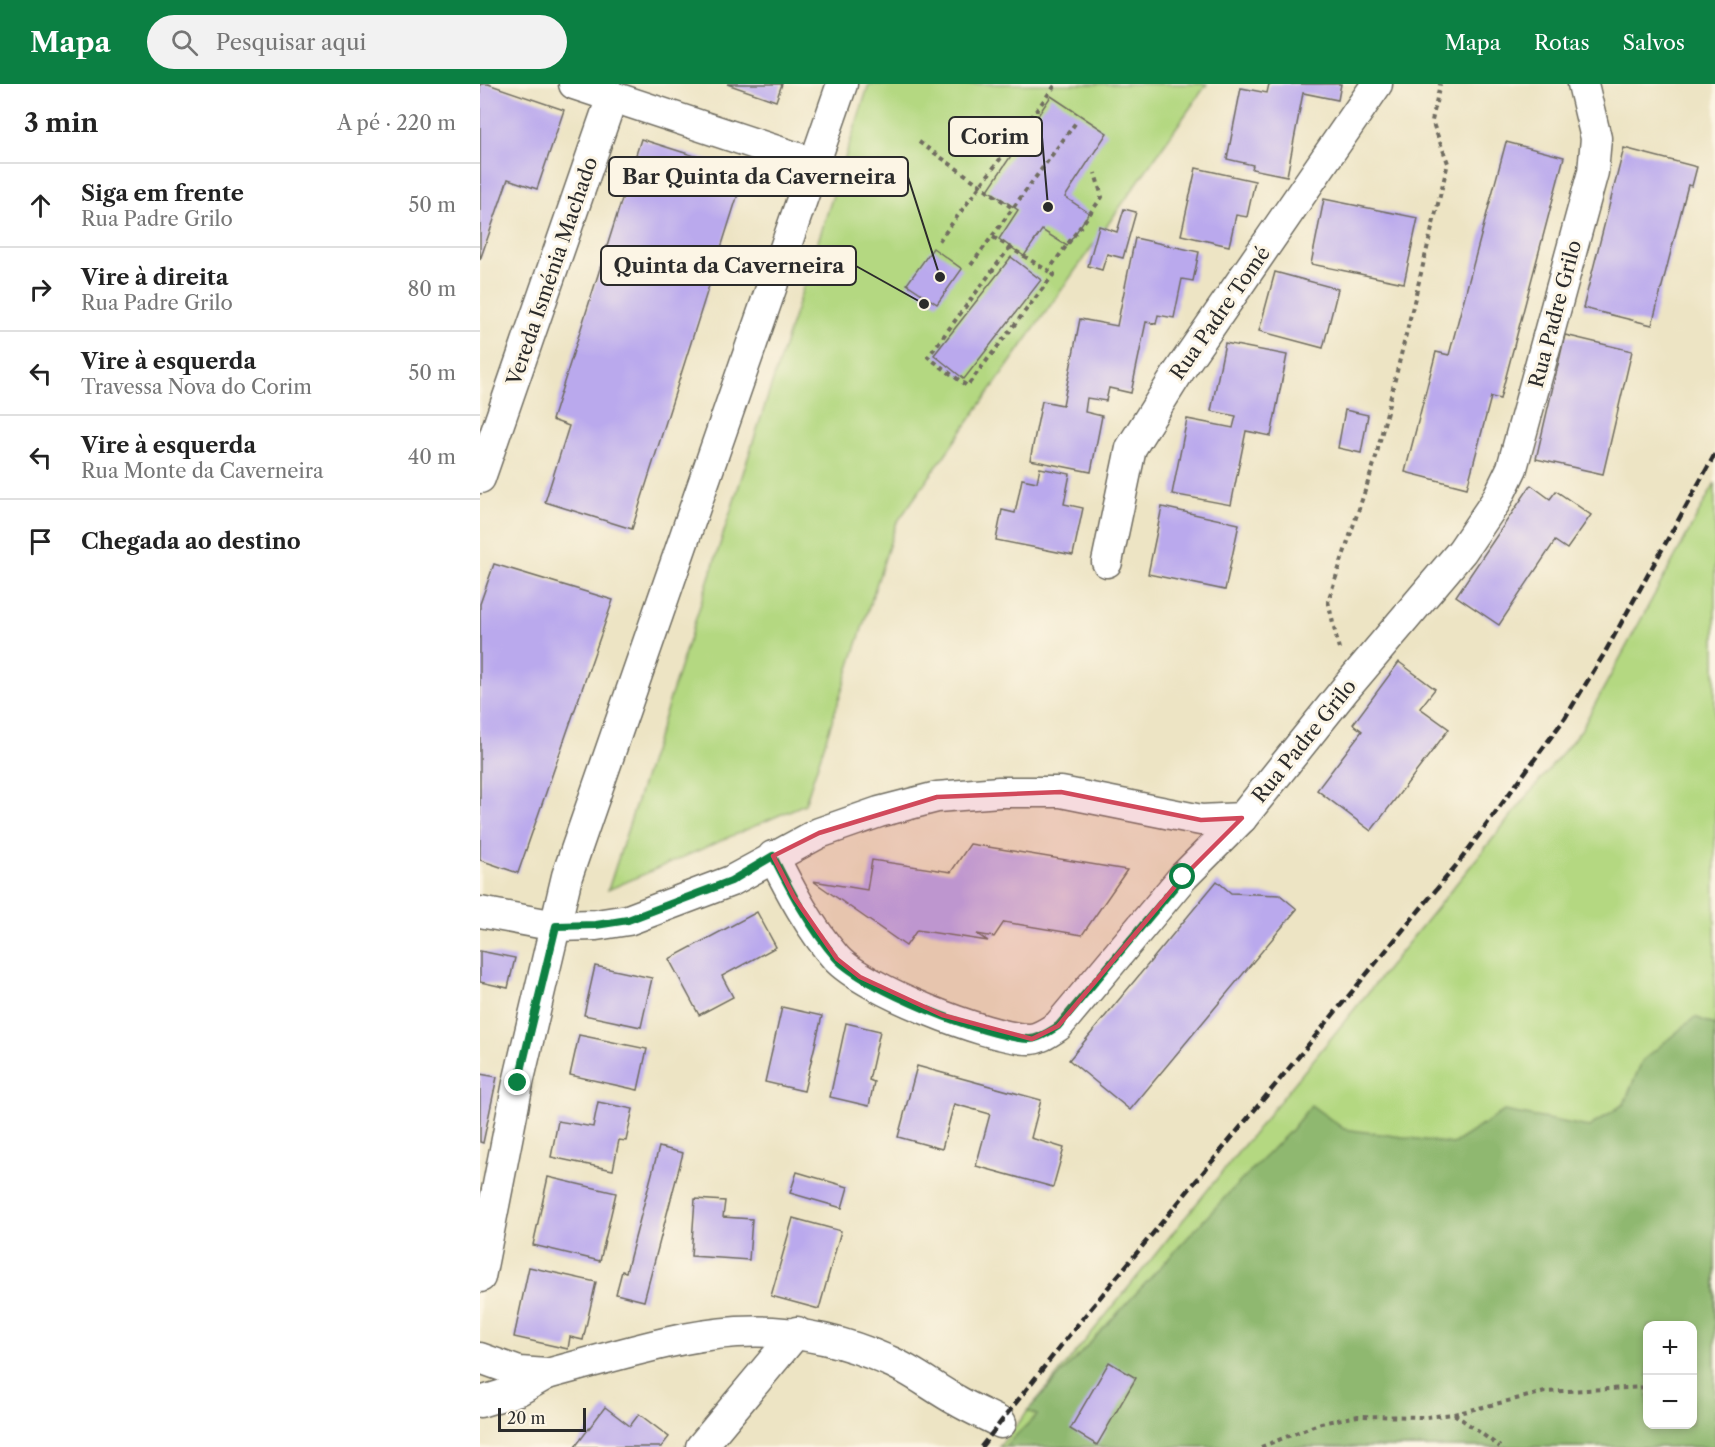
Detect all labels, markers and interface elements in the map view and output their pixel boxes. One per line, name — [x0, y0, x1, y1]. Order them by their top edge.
search box — [147, 15, 567, 69]
text: Mapa — [30, 25, 111, 59]
icon: search — [168, 26, 201, 59]
text: Pesquisar aqui — [216, 29, 366, 56]
text: Mapa — [1445, 30, 1501, 55]
text: Rotas — [1534, 30, 1590, 55]
text: Salvos — [1623, 30, 1685, 55]
text: 3 min — [24, 107, 98, 139]
text: A pé · 220 m — [337, 111, 456, 135]
callout: Corim — [949, 117, 1042, 156]
text: Corim — [961, 124, 1030, 149]
street label: Vereda Isménia Machado — [501, 154, 602, 389]
callout: Bar Quinta da Caverneira — [609, 157, 908, 196]
text: Bar Quinta da Caverneira — [622, 164, 897, 189]
text: Siga em frente — [81, 180, 244, 207]
icon: ahead — [24, 189, 57, 222]
text: 50 m — [409, 193, 456, 217]
text: Rua Padre Grilo — [81, 207, 233, 231]
street label: Rua Padre Grilo — [1524, 238, 1586, 390]
street label: Rua Padre Tomé — [1165, 242, 1275, 384]
callout: Quinta da Caverneira — [601, 246, 856, 285]
text: Quinta da Caverneira — [614, 253, 845, 278]
text: Vire à direita — [81, 264, 228, 291]
icon: right — [24, 273, 57, 306]
text: 80 m — [408, 277, 456, 301]
text: Rua Padre Grilo — [81, 291, 233, 315]
text: Vire à esquerda — [81, 348, 256, 375]
icon: left — [24, 357, 57, 390]
text: 50 m — [409, 361, 456, 385]
text: Travessa Nova do Corim — [81, 375, 312, 399]
text: Vire à esquerda — [81, 432, 256, 459]
icon: left — [24, 441, 57, 474]
text: 40 m — [408, 445, 456, 469]
text: Rua Monte da Caverneira — [81, 459, 324, 483]
icon: arrive — [24, 525, 57, 558]
text: Chegada ao destino — [81, 528, 301, 555]
street label: Rua Padre Grilo — [1247, 674, 1361, 808]
route start — [1169, 863, 1195, 889]
route end — [504, 1069, 530, 1095]
map controls — [1643, 1321, 1697, 1429]
button: + — [1643, 1321, 1697, 1375]
button: − — [1643, 1375, 1697, 1429]
scale bar — [498, 1405, 586, 1432]
text: 20 m — [507, 1408, 546, 1428]

